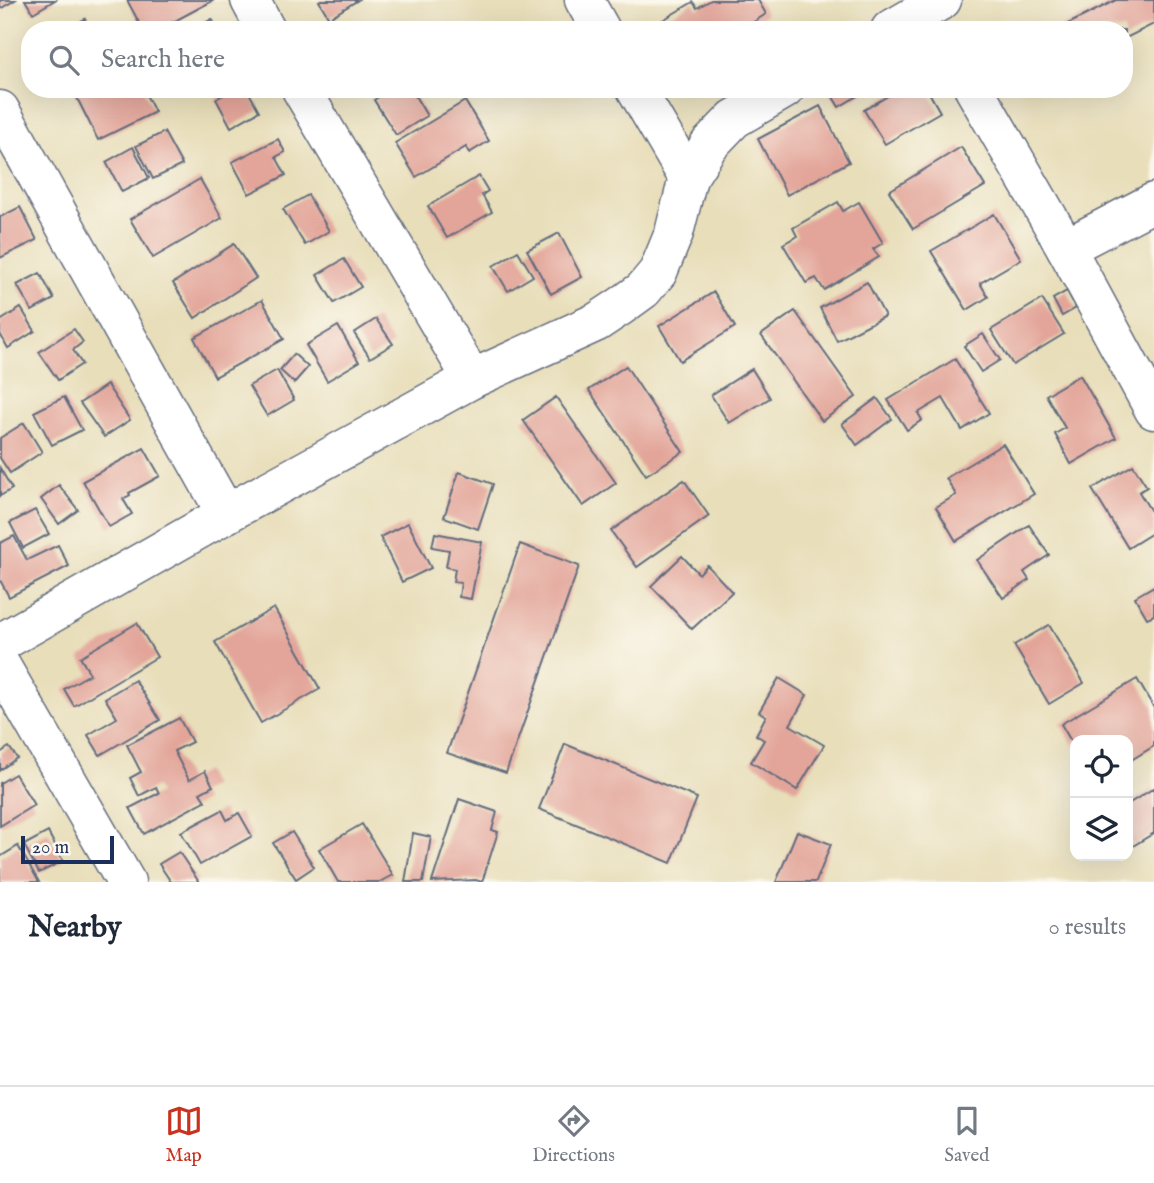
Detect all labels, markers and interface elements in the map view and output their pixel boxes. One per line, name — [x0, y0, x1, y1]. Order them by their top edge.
search box — [21, 21, 1133, 98]
icon: search — [45, 41, 83, 79]
text: Search here — [101, 43, 225, 76]
map controls — [1070, 735, 1133, 861]
button: locate — [1070, 735, 1133, 798]
button: layers — [1070, 798, 1133, 861]
scale bar — [21, 833, 114, 865]
text: 20 m — [32, 836, 69, 860]
text: Nearby — [28, 909, 121, 947]
text: 0 results — [1048, 913, 1126, 942]
tab: Map — [165, 1102, 203, 1168]
tab: Directions — [532, 1102, 615, 1168]
tab: Saved — [944, 1102, 989, 1168]

